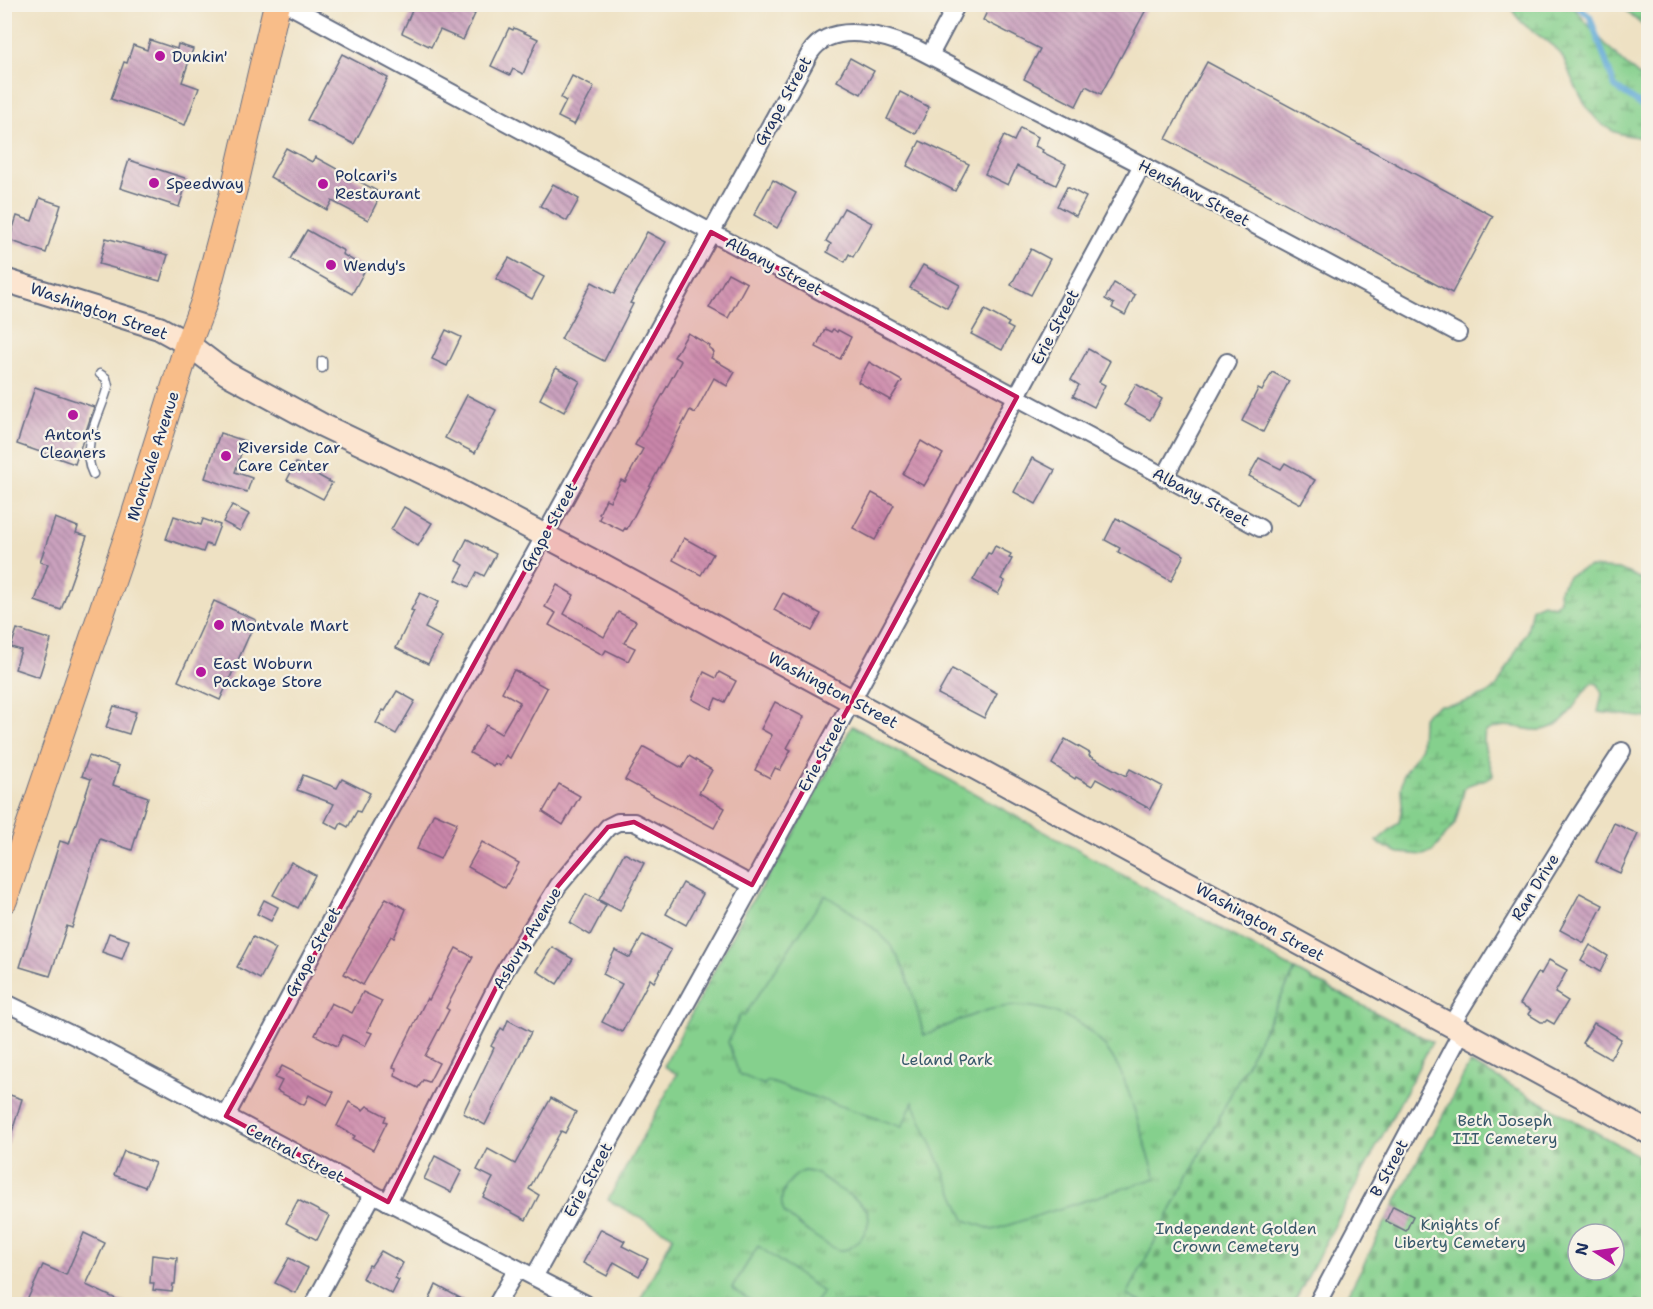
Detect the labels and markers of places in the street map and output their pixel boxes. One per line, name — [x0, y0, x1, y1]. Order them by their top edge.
place label: Dunkin' — [172, 46, 228, 67]
marker: Dunkin' — [153, 49, 167, 63]
place label: Polcari's Restaurant — [335, 165, 421, 204]
place label: Speedway — [166, 173, 244, 194]
marker: Speedway — [147, 176, 161, 190]
marker: Polcari's Restaurant — [316, 177, 330, 191]
place label: Wendy's — [343, 255, 406, 276]
marker: Wendy's — [324, 258, 338, 272]
marker: Anton's Cleaners — [66, 408, 80, 422]
place label: Anton's Cleaners — [40, 424, 106, 463]
place label: Riverside Car Care Center — [238, 437, 341, 476]
marker: Riverside Car Care Center — [219, 449, 233, 463]
place label: Montvale Mart — [231, 615, 349, 636]
marker: Montvale Mart — [212, 618, 226, 632]
place label: East Woburn Package Store — [213, 653, 322, 692]
marker: East Woburn Package Store — [194, 665, 208, 679]

